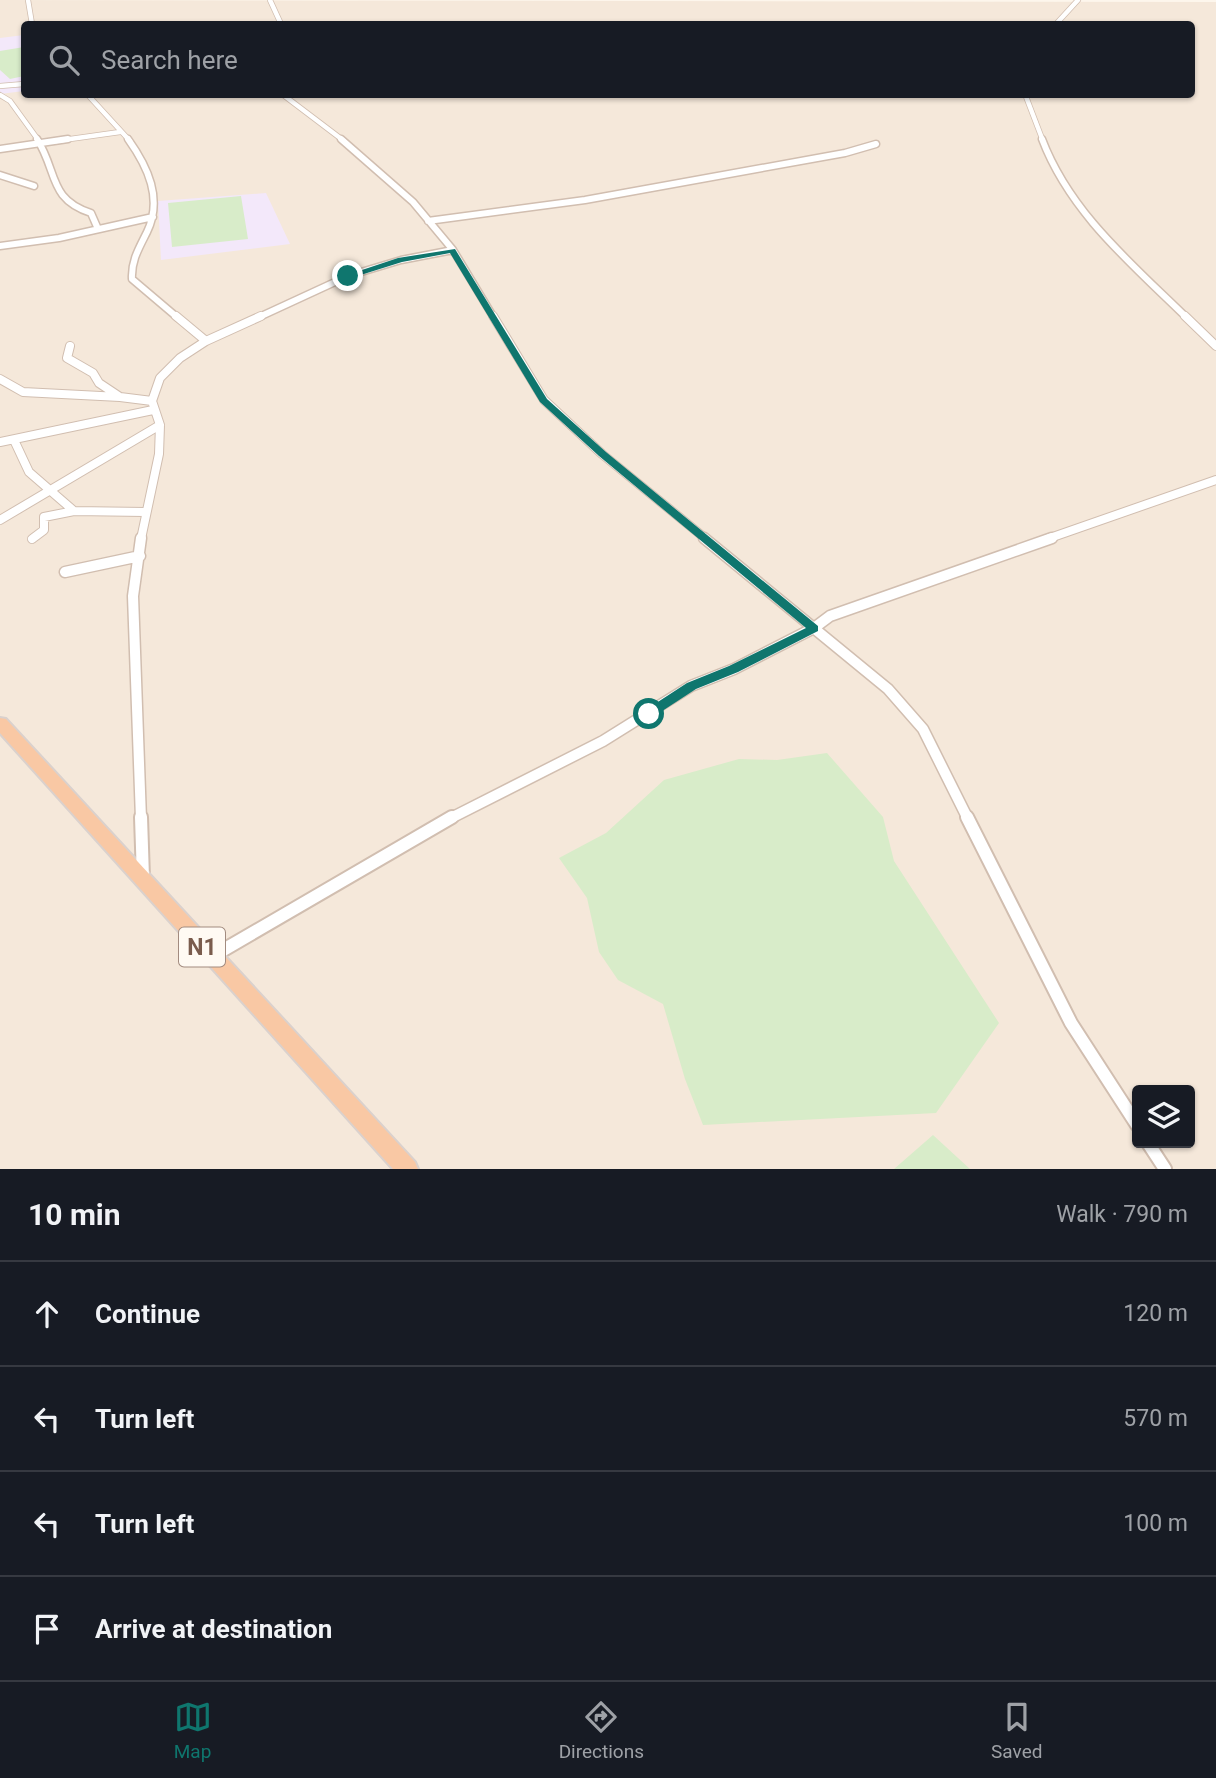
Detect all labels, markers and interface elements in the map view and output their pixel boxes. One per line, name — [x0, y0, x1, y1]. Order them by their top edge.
search box — [21, 21, 1195, 98]
icon: search — [45, 41, 83, 79]
text: Search here — [101, 45, 238, 75]
route end — [332, 260, 363, 291]
route start — [633, 698, 664, 729]
road number: N1 — [179, 928, 225, 966]
map controls — [1132, 1085, 1195, 1148]
button: layers — [1132, 1085, 1195, 1148]
text: 10 min — [28, 1197, 121, 1232]
text: Walk · 790 m — [1056, 1201, 1188, 1228]
icon: ahead — [28, 1295, 66, 1333]
text: Continue — [95, 1299, 200, 1329]
text: 120 m — [1123, 1300, 1188, 1327]
icon: left — [28, 1400, 66, 1438]
text: Turn left — [95, 1404, 194, 1434]
text: 570 m — [1123, 1405, 1188, 1432]
icon: left — [28, 1505, 66, 1543]
text: Turn left — [95, 1509, 194, 1539]
text: 100 m — [1123, 1510, 1188, 1537]
icon: arrive — [28, 1610, 66, 1648]
text: Arrive at destination — [95, 1614, 332, 1644]
tab: Map — [174, 1698, 212, 1763]
tab: Directions — [559, 1698, 644, 1763]
tab: Saved — [991, 1698, 1042, 1763]

